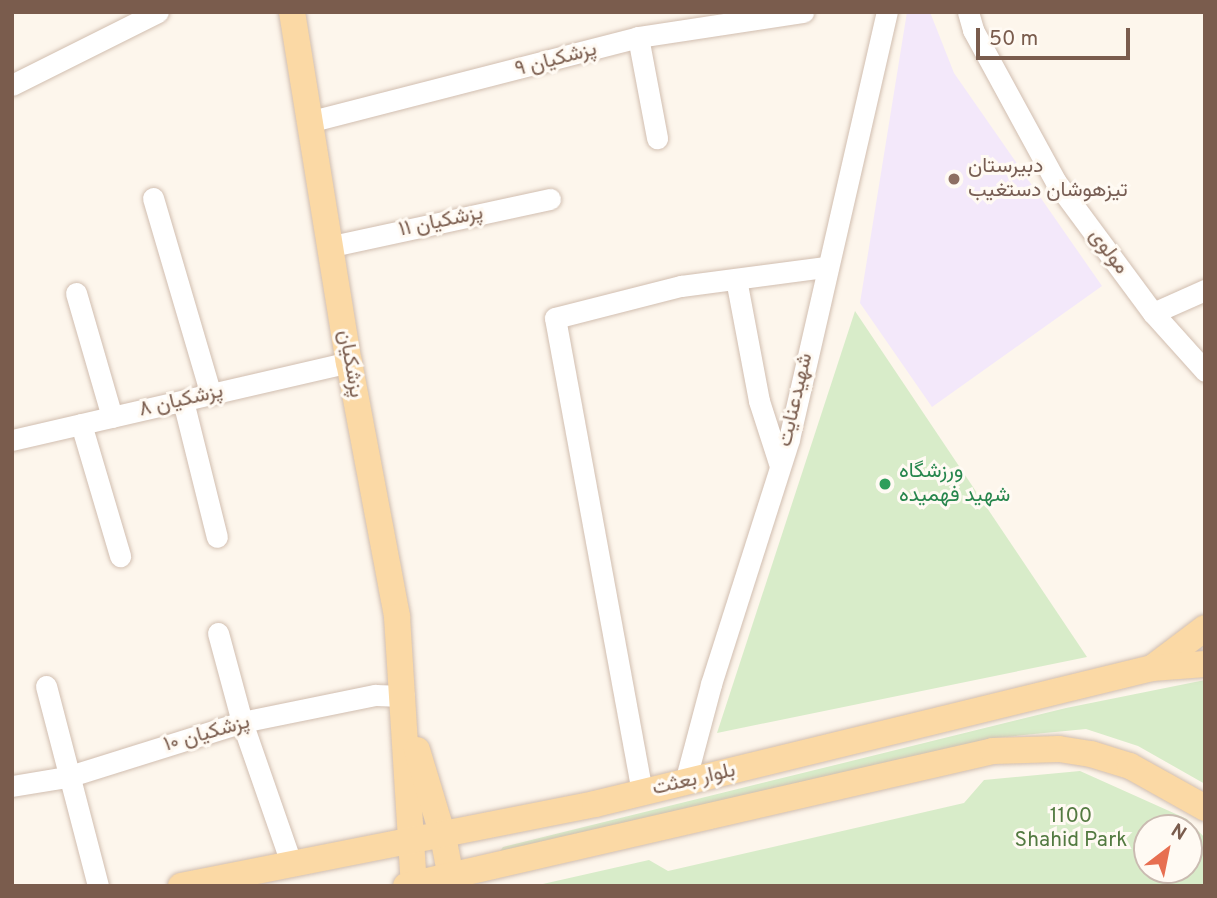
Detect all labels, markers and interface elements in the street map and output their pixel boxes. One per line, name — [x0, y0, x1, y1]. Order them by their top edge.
scale bar — [979, 14, 1133, 58]
text: 50 m — [989, 26, 1038, 53]
street label: پزشکیان ۹ — [512, 37, 600, 83]
place label: دبیرستان تیزهوشان دستغيب — [968, 154, 1128, 204]
marker: دبیرستان تیزهوشان دستغيب — [946, 171, 962, 187]
street label: پزشکیان ۱۱ — [397, 201, 485, 243]
street label: مولوی — [1083, 224, 1133, 280]
street label: پزشکیان — [332, 328, 368, 400]
street label: شهیدعنایت — [773, 351, 819, 449]
street label: پزشکیان ۸ — [136, 379, 226, 423]
place label: ورزشگاه شهید فهمیده — [899, 459, 1010, 509]
marker: ورزشگاه شهید فهمیده — [877, 476, 893, 492]
street label: پزشکیان ۱۰ — [161, 710, 253, 758]
street label: بلوار بعثت — [650, 758, 738, 802]
park label: 1100 Shahid Park — [1015, 804, 1127, 854]
north arrow — [1133, 814, 1203, 884]
text: N — [1166, 819, 1190, 847]

